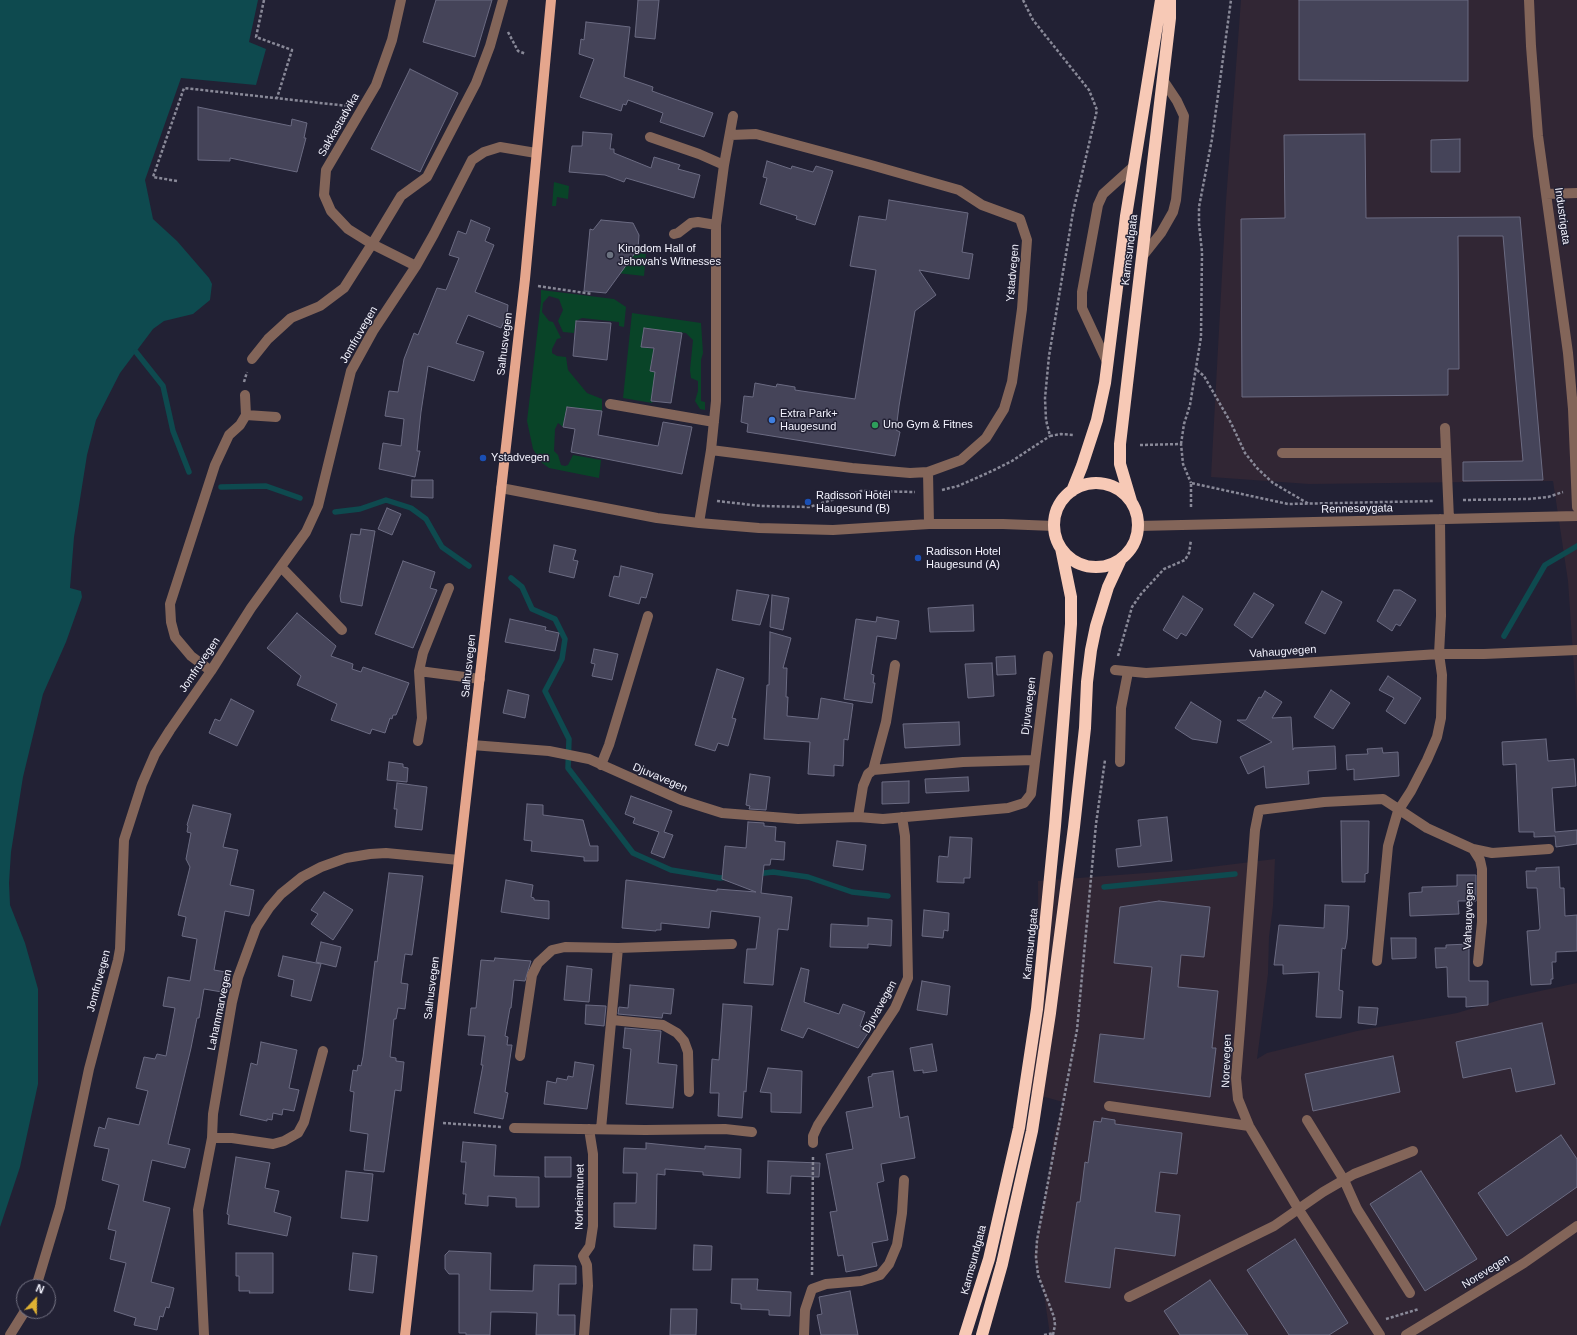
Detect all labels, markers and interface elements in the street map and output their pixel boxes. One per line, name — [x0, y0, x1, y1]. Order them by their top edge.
street label: Sakkastadvika — [316, 91, 362, 159]
street label: Industrigata — [1551, 187, 1573, 245]
street label: Karmsundgata — [1119, 214, 1141, 286]
place label: Kingdom Hall of Jehovah's Witnesses — [618, 242, 721, 268]
street label: Ystadvegen — [1004, 243, 1022, 303]
marker: Kingdom Hall of Jehovah's Witnesses — [605, 250, 615, 260]
street label: Jomfruvegen — [337, 304, 381, 366]
street label: Salhusvegen — [495, 312, 515, 376]
place label: Extra Park+ Haugesund — [780, 407, 838, 433]
marker: Extra Park+ Haugesund — [767, 415, 777, 425]
place label: Uno Gym & Fitnes — [883, 418, 973, 432]
marker: Uno Gym & Fitnes — [870, 420, 880, 430]
place label: Ystadvegen — [491, 451, 549, 465]
marker: Ystadvegen — [478, 453, 488, 463]
place label: Radisson Hotel Haugesund (B) — [816, 489, 891, 515]
marker: Radisson Hotel Haugesund (B) — [803, 497, 813, 507]
street label: Rennesøygata — [1321, 502, 1393, 516]
place label: Radisson Hotel Haugesund (A) — [926, 545, 1001, 571]
marker: Radisson Hotel Haugesund (A) — [913, 553, 923, 563]
street label: Salhusvegen — [459, 634, 479, 698]
street label: Jomfruvegen — [177, 635, 223, 695]
street label: Vahaugvegen — [1249, 643, 1317, 661]
street label: Djuvavegen — [1019, 676, 1039, 736]
street label: Djuvavegen — [631, 761, 689, 795]
street label: Vahaugvegen — [1461, 882, 1477, 950]
street label: Karmsundgata — [1021, 908, 1041, 980]
street label: Jomfruvegen — [84, 949, 114, 1013]
street label: Salhusvegen — [422, 956, 442, 1020]
street label: Lahammarvegen — [205, 968, 235, 1052]
street label: Djuvavegen — [860, 978, 900, 1036]
street label: Norevegen — [1219, 1034, 1235, 1088]
street label: Norheimtunet — [573, 1164, 587, 1230]
street label: Karmsundgata — [958, 1224, 990, 1296]
street label: Norevegen — [1460, 1252, 1512, 1292]
north arrow — [16, 1279, 56, 1319]
text: N — [34, 1282, 46, 1296]

